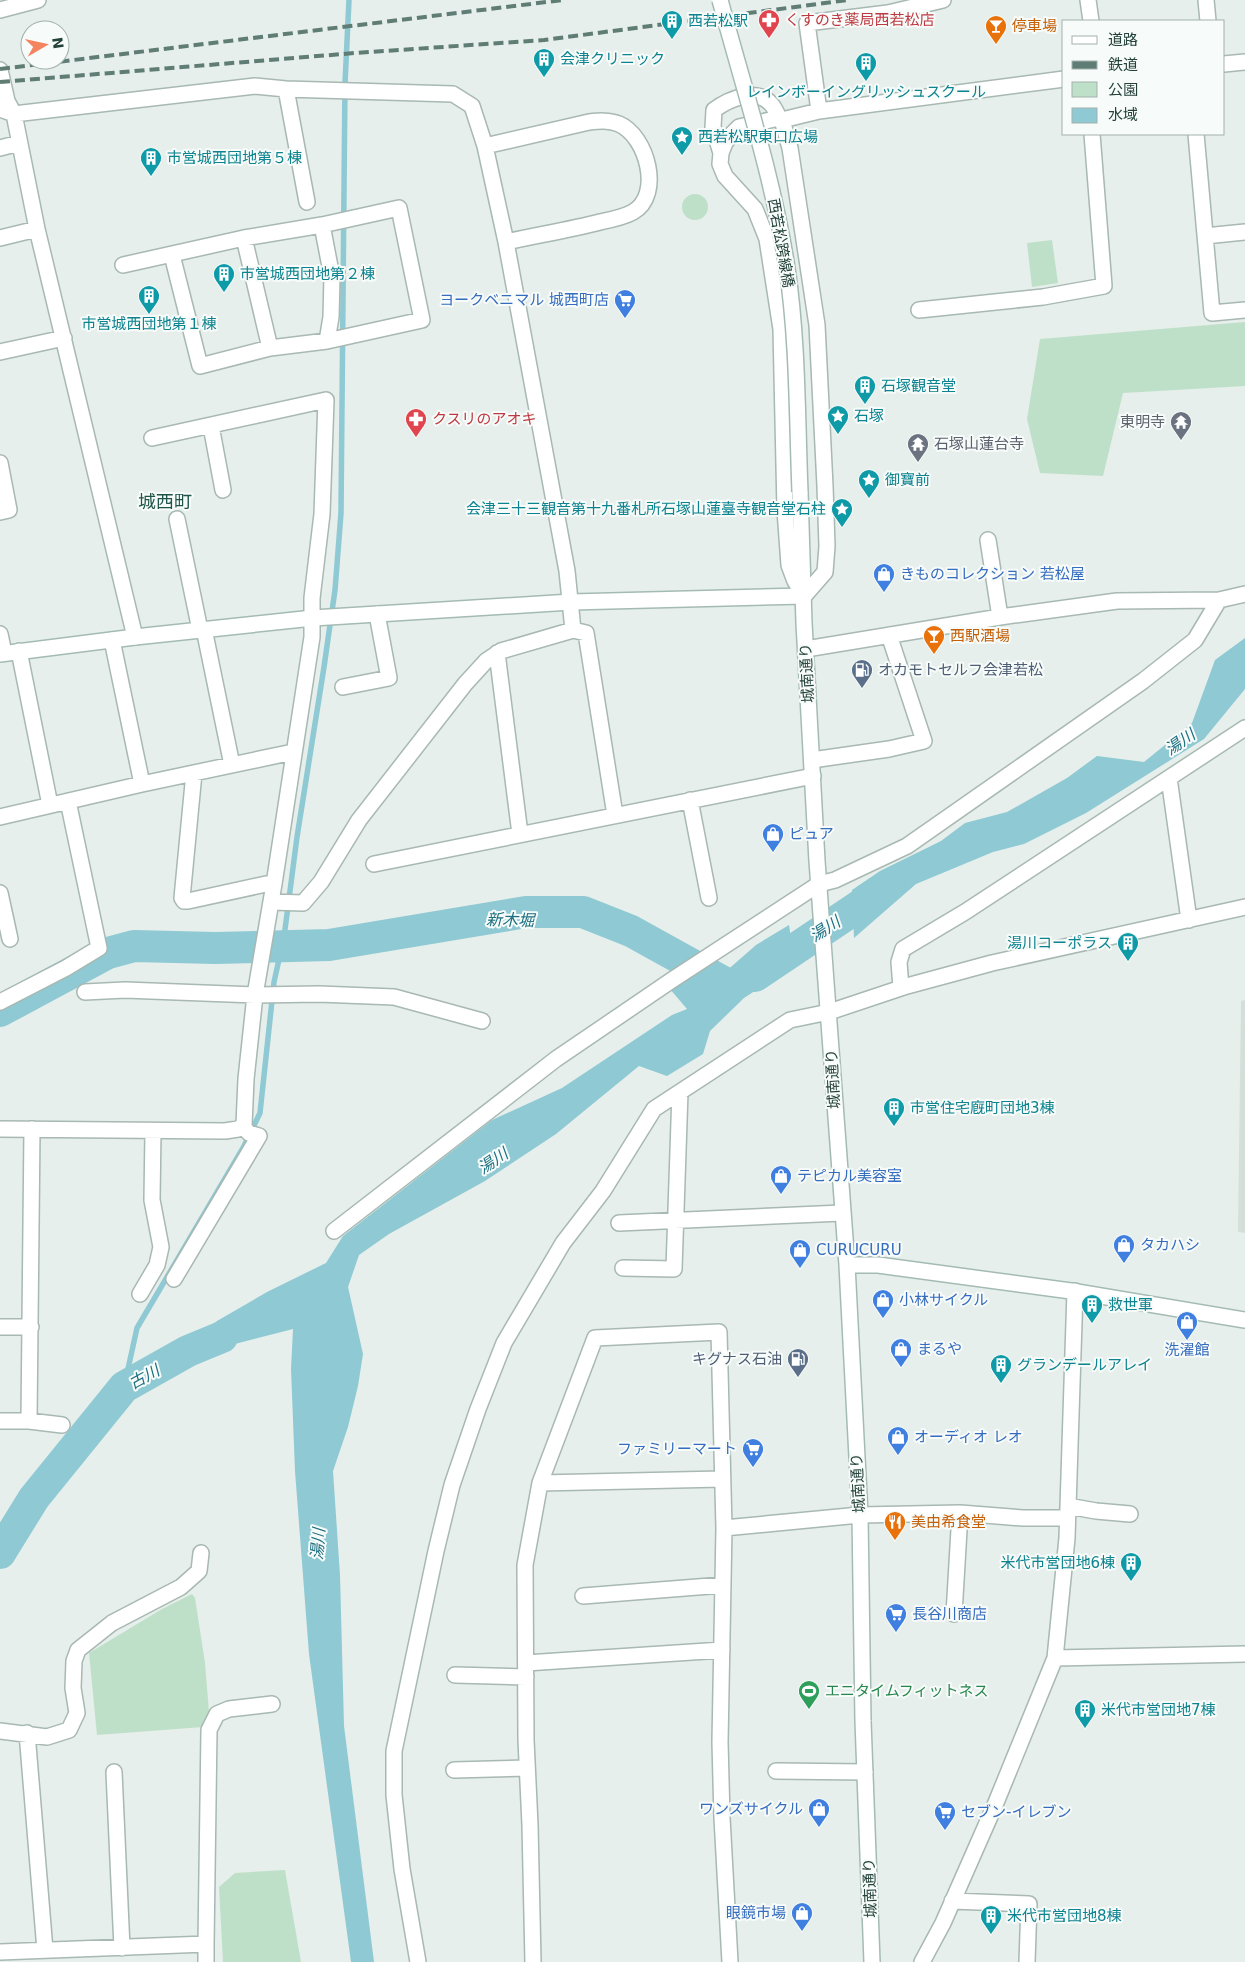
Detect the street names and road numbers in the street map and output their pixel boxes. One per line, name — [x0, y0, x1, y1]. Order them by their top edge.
street label: 西若松跨線橋 — [764, 197, 798, 289]
street label: 城南通り — [796, 643, 818, 703]
street label: 城南通り — [822, 1049, 844, 1109]
street label: 城南通り — [847, 1453, 869, 1513]
street label: 城南通り — [860, 1858, 880, 1918]

